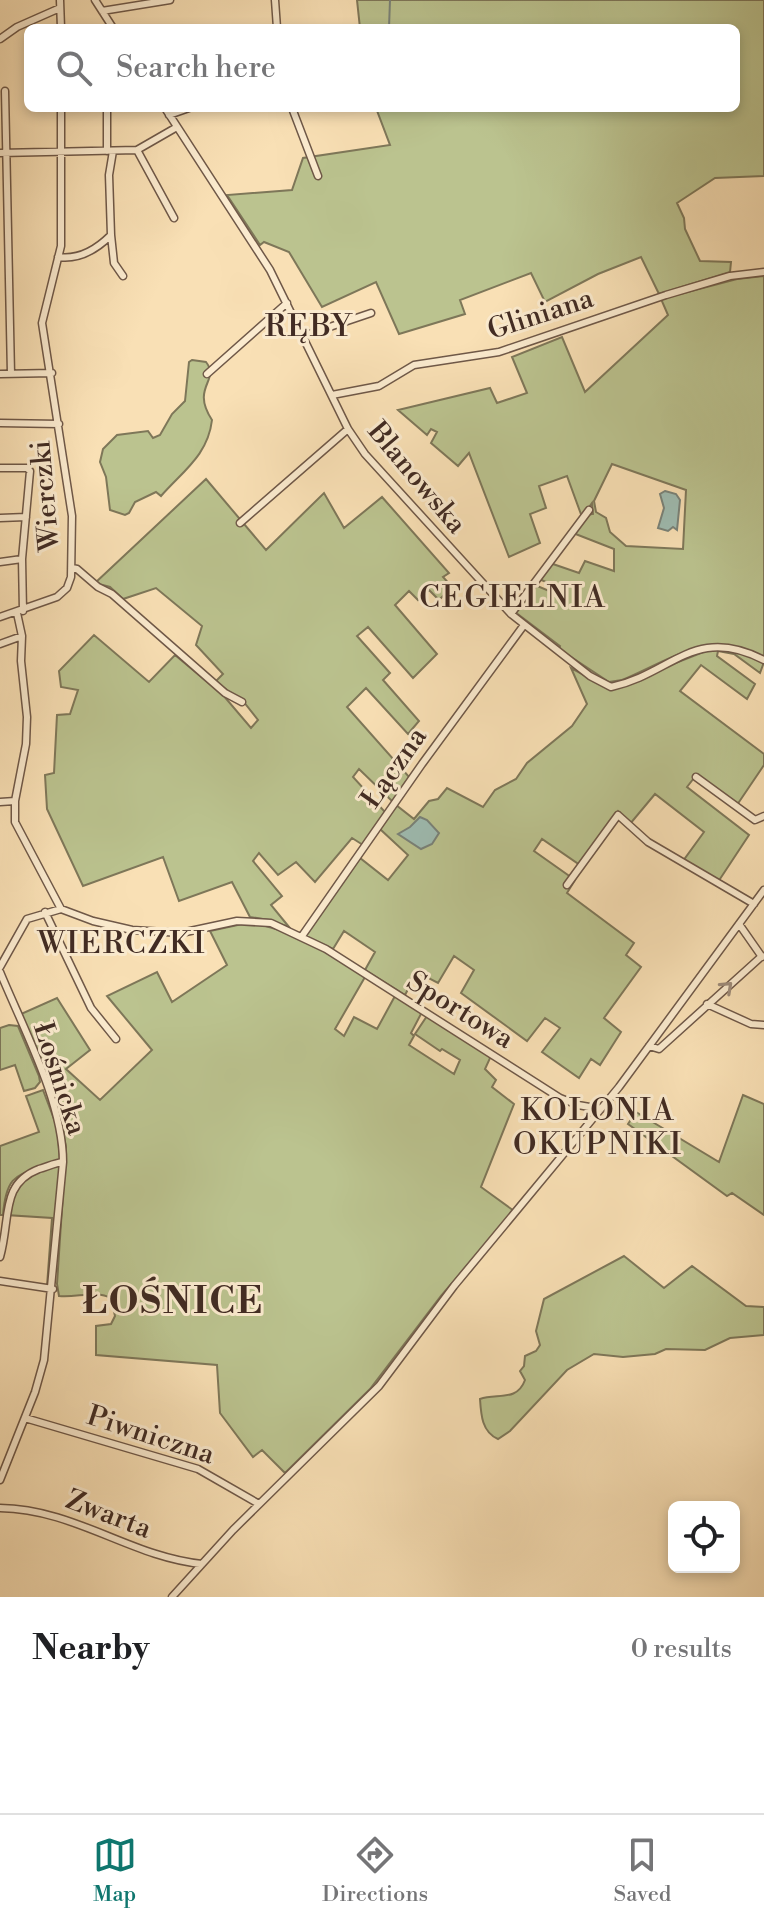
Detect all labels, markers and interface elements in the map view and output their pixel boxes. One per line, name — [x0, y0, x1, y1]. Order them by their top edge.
search box — [24, 24, 740, 112]
icon: search — [52, 46, 96, 90]
text: Search here — [116, 49, 276, 87]
street label: Gliniana — [483, 281, 599, 348]
district label: RĘBY — [265, 308, 353, 346]
street label: Blanowska — [359, 414, 474, 542]
street label: Wierczki — [23, 439, 68, 554]
district label: CEGIELNIA — [419, 579, 607, 617]
street label: Łączna — [354, 720, 435, 815]
district label: WIERCZKI — [36, 925, 207, 963]
street label: Sportowa — [400, 964, 521, 1057]
one-way arrow — [717, 982, 732, 996]
street label: Łośnicka — [25, 1018, 94, 1140]
district label: KOLONIA OKUPNIKI — [513, 1092, 683, 1164]
district label: ŁOŚNICE — [82, 1276, 264, 1325]
street label: Piwniczna — [82, 1398, 219, 1473]
street label: Zwarta — [61, 1482, 157, 1547]
map controls — [668, 1501, 740, 1573]
button: locate — [668, 1501, 740, 1573]
text: Nearby — [32, 1628, 150, 1670]
text: 0 results — [631, 1633, 732, 1665]
tab: Map — [93, 1833, 137, 1908]
tab: Directions — [322, 1833, 428, 1908]
tab: Saved — [614, 1833, 671, 1908]

